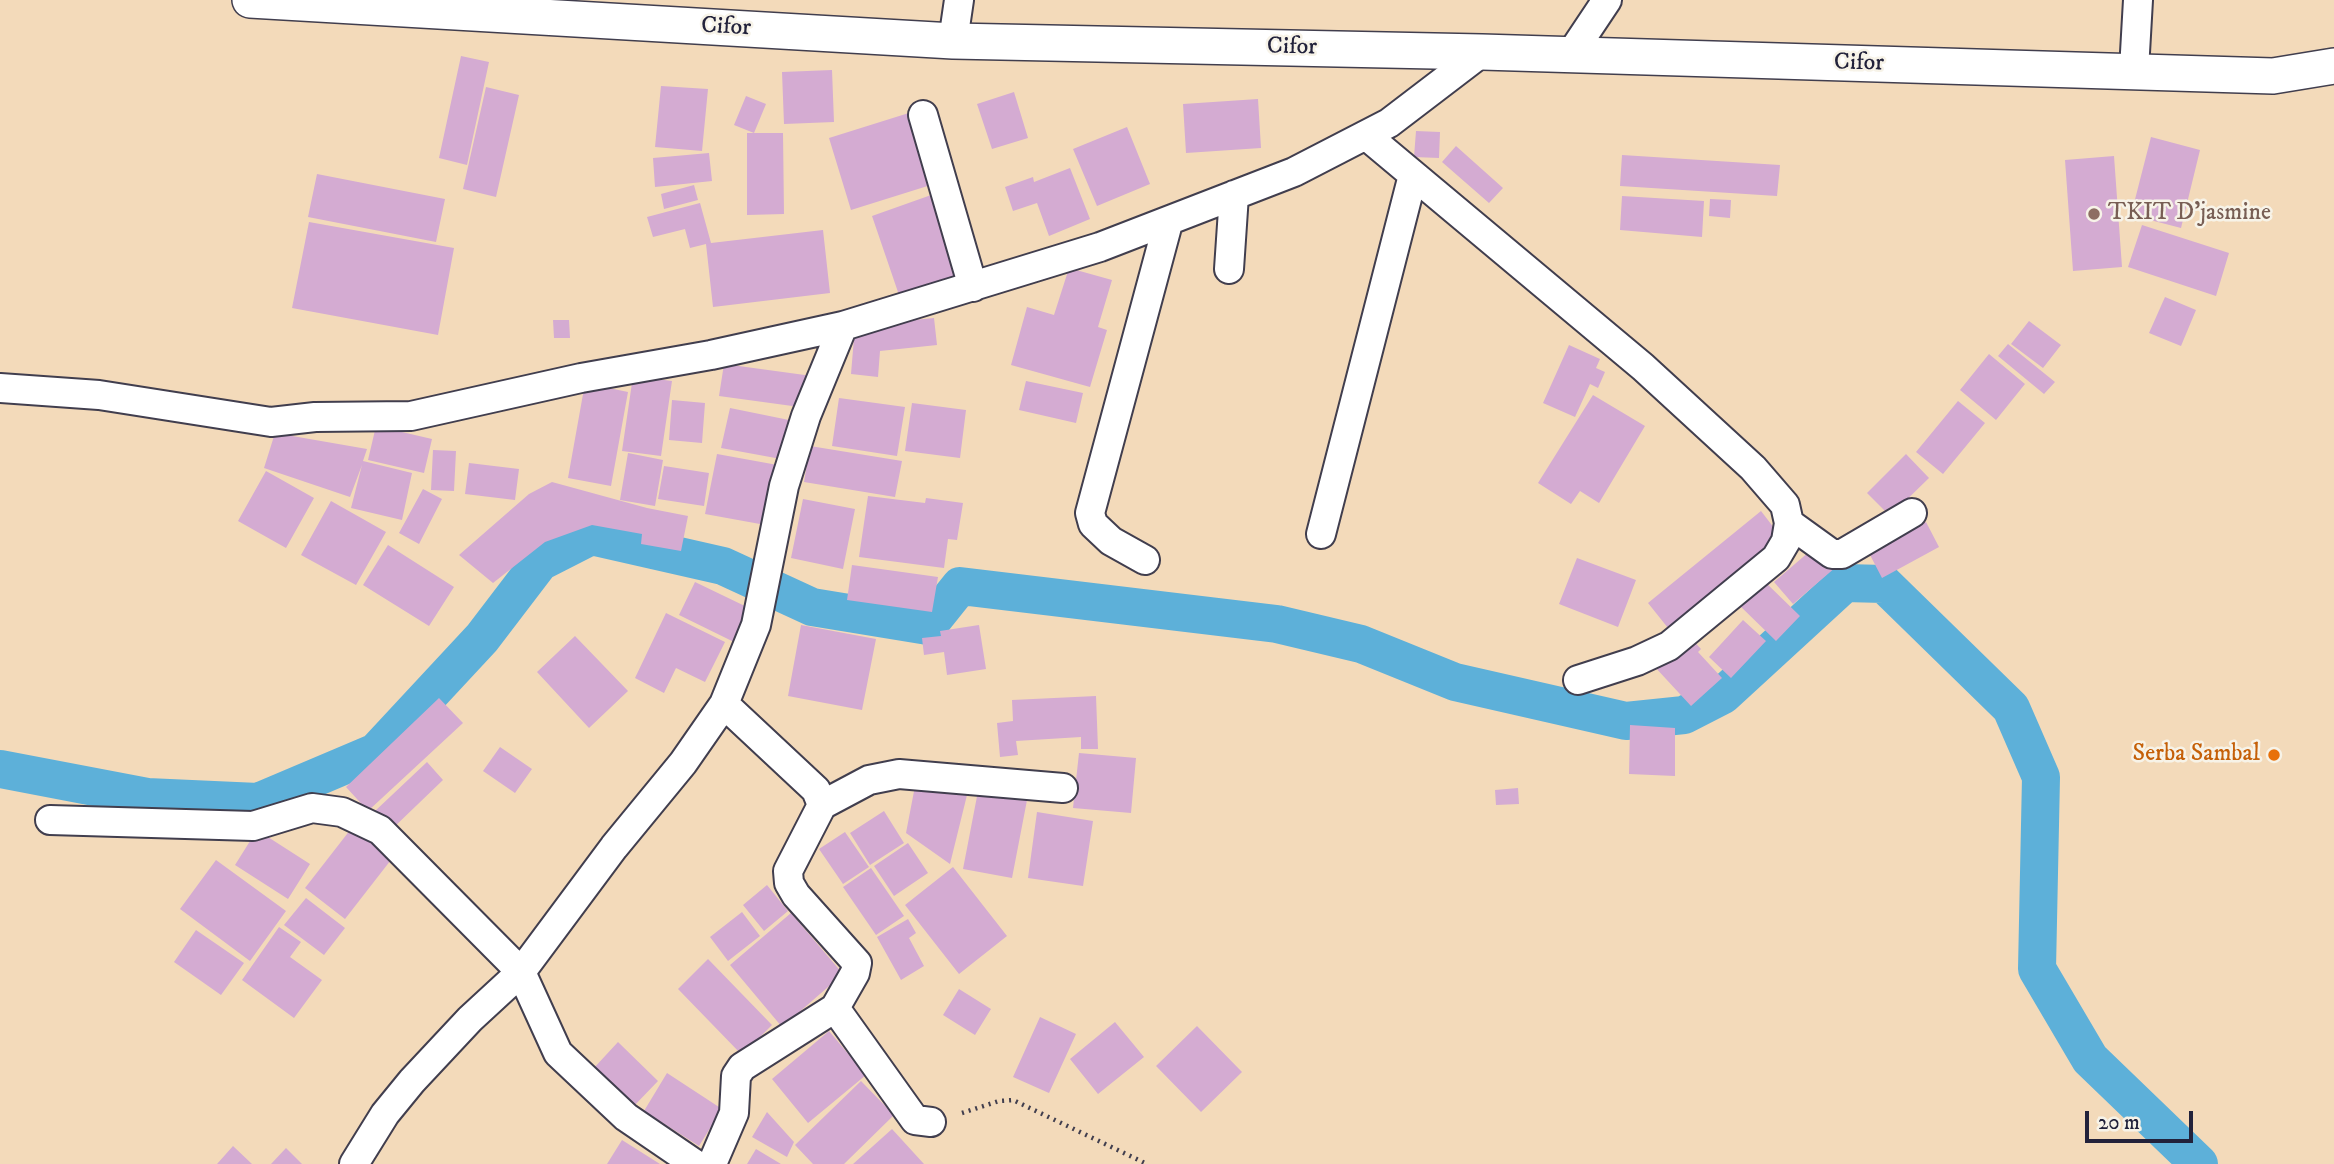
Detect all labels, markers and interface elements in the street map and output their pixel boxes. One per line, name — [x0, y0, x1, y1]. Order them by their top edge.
street label: Cifor — [700, 12, 752, 44]
street label: Cifor — [1267, 33, 1317, 63]
street label: Cifor — [1834, 49, 1884, 79]
place label: TKIT D'jasmine — [2108, 200, 2271, 228]
marker: TKIT D'jasmine — [2086, 206, 2102, 222]
place label: Serba Sambal — [2133, 741, 2260, 769]
marker: Serba Sambal — [2266, 747, 2282, 763]
scale bar — [2089, 1098, 2198, 1142]
text: 20 m — [2098, 1110, 2140, 1136]

